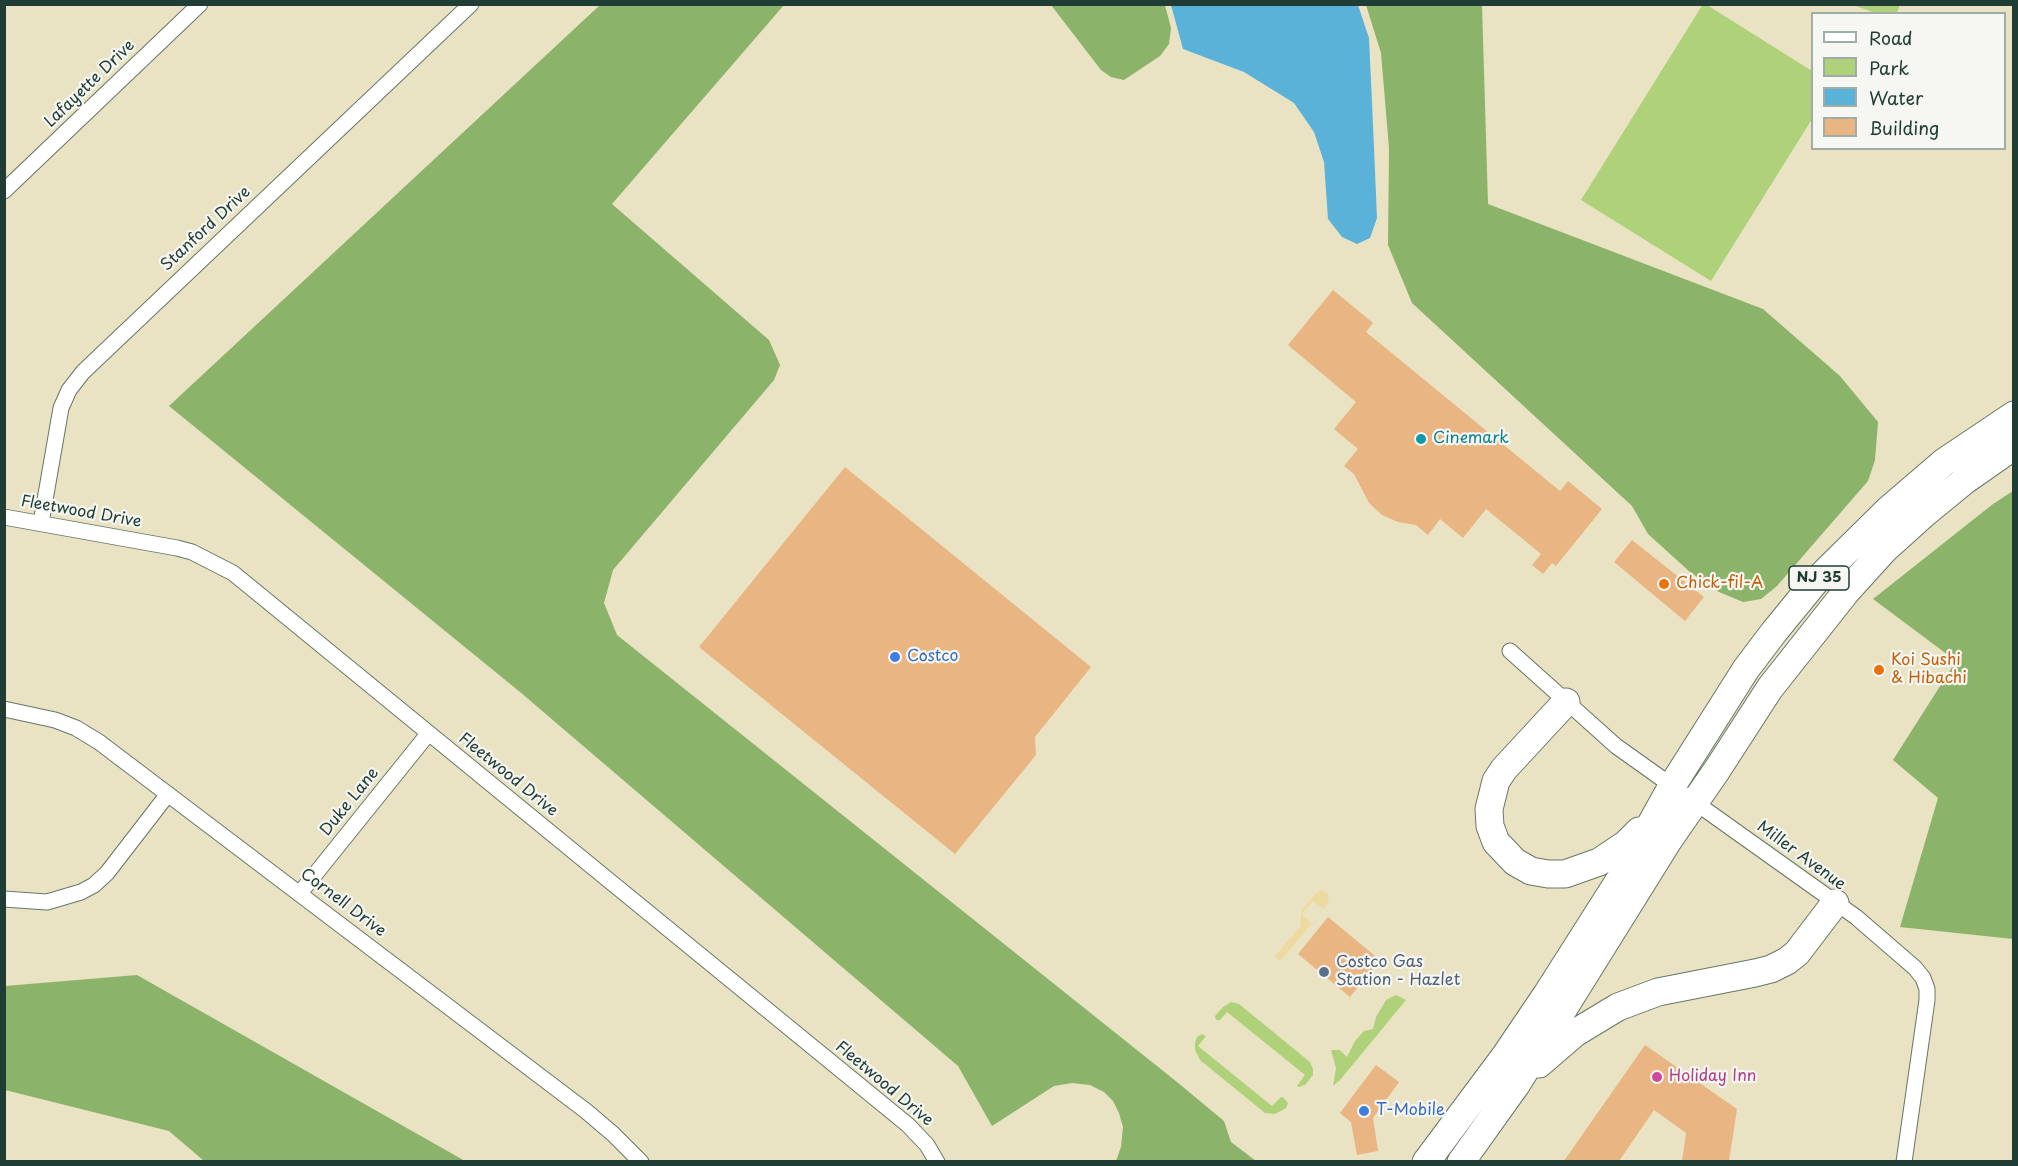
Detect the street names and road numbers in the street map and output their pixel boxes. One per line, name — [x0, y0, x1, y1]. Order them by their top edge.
street label: Lafayette Drive — [41, 36, 139, 132]
street label: Stanford Drive — [157, 183, 255, 275]
street label: Fleetwood Drive — [19, 492, 143, 532]
road number: NJ 35 — [1789, 566, 1849, 590]
street label: Fleetwood Drive — [455, 729, 561, 821]
street label: Duke Lane — [317, 764, 383, 840]
street label: Miller Avenue — [1753, 817, 1849, 895]
street label: Cornell Drive — [296, 865, 390, 941]
street label: Fleetwood Drive — [831, 1037, 937, 1131]

